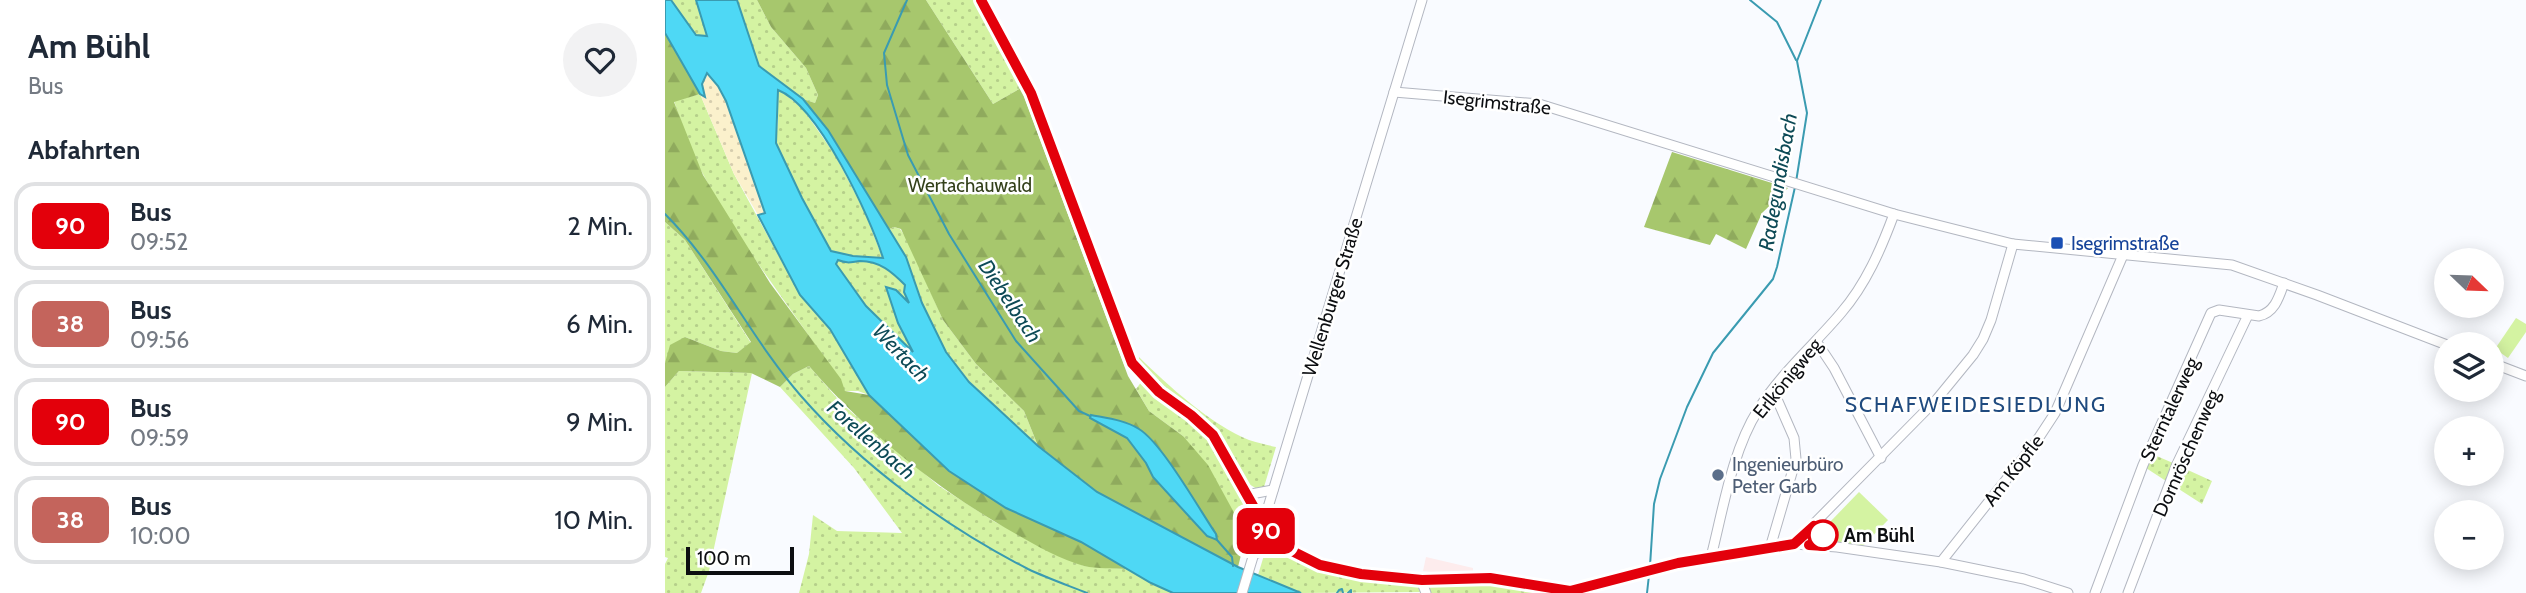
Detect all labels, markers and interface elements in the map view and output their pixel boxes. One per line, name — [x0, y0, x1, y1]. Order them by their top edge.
button: heart — [563, 23, 637, 97]
text: Am Bühl — [28, 26, 150, 66]
text: Bus — [28, 72, 63, 100]
street label: Isegrimstraße — [1442, 85, 1552, 120]
water label: Radegundisbach — [1753, 111, 1802, 253]
text: Abfahrten — [28, 134, 140, 166]
park label: Wertachauwald — [908, 174, 1032, 197]
text: Bus — [130, 196, 171, 228]
text: 2 Min. — [567, 210, 633, 242]
text: 90 — [55, 211, 86, 240]
street label: Wellenburger Straße — [1297, 215, 1368, 379]
text: 09:52 — [130, 228, 188, 256]
place label: Isegrimstraße — [2071, 232, 2180, 255]
marker: Isegrimstraße — [2049, 235, 2065, 251]
north arrow — [2434, 248, 2504, 318]
map controls — [2434, 248, 2504, 570]
water label: Diebelbach — [973, 254, 1047, 347]
text: Bus — [130, 294, 171, 326]
text: 6 Min. — [566, 308, 633, 340]
text: 38 — [57, 309, 84, 338]
water label: Wertach — [868, 318, 935, 387]
text: 09:56 — [130, 326, 189, 354]
button: layers — [2434, 332, 2504, 402]
street label: Erlkönigweg — [1748, 333, 1827, 423]
street label: Sterntalerweg — [2135, 353, 2204, 465]
street label: Dornröschenweg — [2148, 386, 2225, 520]
text: Bus — [130, 392, 171, 424]
district label: SCHAFWEIDESIEDLUNG — [1845, 392, 2107, 417]
water label: Forellenbach — [822, 395, 920, 484]
text: 9 Min. — [566, 406, 633, 438]
text: 90 — [55, 407, 86, 436]
button: + — [2434, 416, 2504, 486]
text: 09:59 — [130, 424, 189, 452]
street label: Am Köpfle — [1978, 430, 2049, 511]
place label: Ingenieurbüro Peter Garb — [1732, 453, 1844, 498]
marker: Ingenieurbüro Peter Garb — [1710, 467, 1726, 483]
text: Bus — [130, 490, 171, 522]
button: − — [2434, 500, 2504, 570]
text: 10 Min. — [554, 504, 633, 536]
text: 38 — [57, 505, 84, 534]
line badge: 90 — [1235, 508, 1297, 554]
text: 90 — [1251, 516, 1281, 545]
marker: Am Bühl — [1808, 520, 1838, 550]
text: 10:00 — [130, 522, 190, 550]
place label: Am Bühl — [1844, 524, 1914, 547]
scale bar — [686, 544, 795, 576]
text: 100 m — [697, 547, 751, 570]

